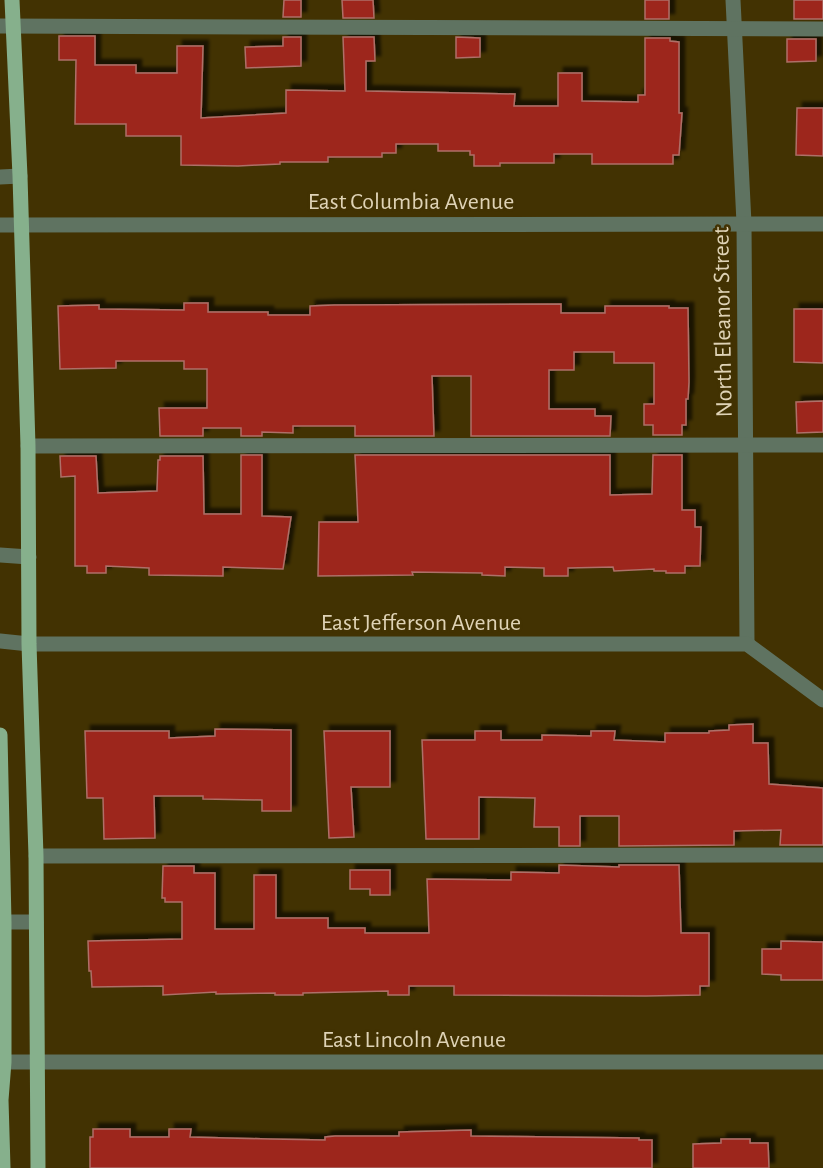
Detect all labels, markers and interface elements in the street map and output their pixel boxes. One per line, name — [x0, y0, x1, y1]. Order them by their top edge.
street label: East Columbia Avenue — [308, 190, 514, 214]
street label: North Eleanor Street — [709, 226, 737, 418]
street label: East Jefferson Avenue — [321, 611, 521, 635]
street label: East Lincoln Avenue — [322, 1028, 506, 1052]

